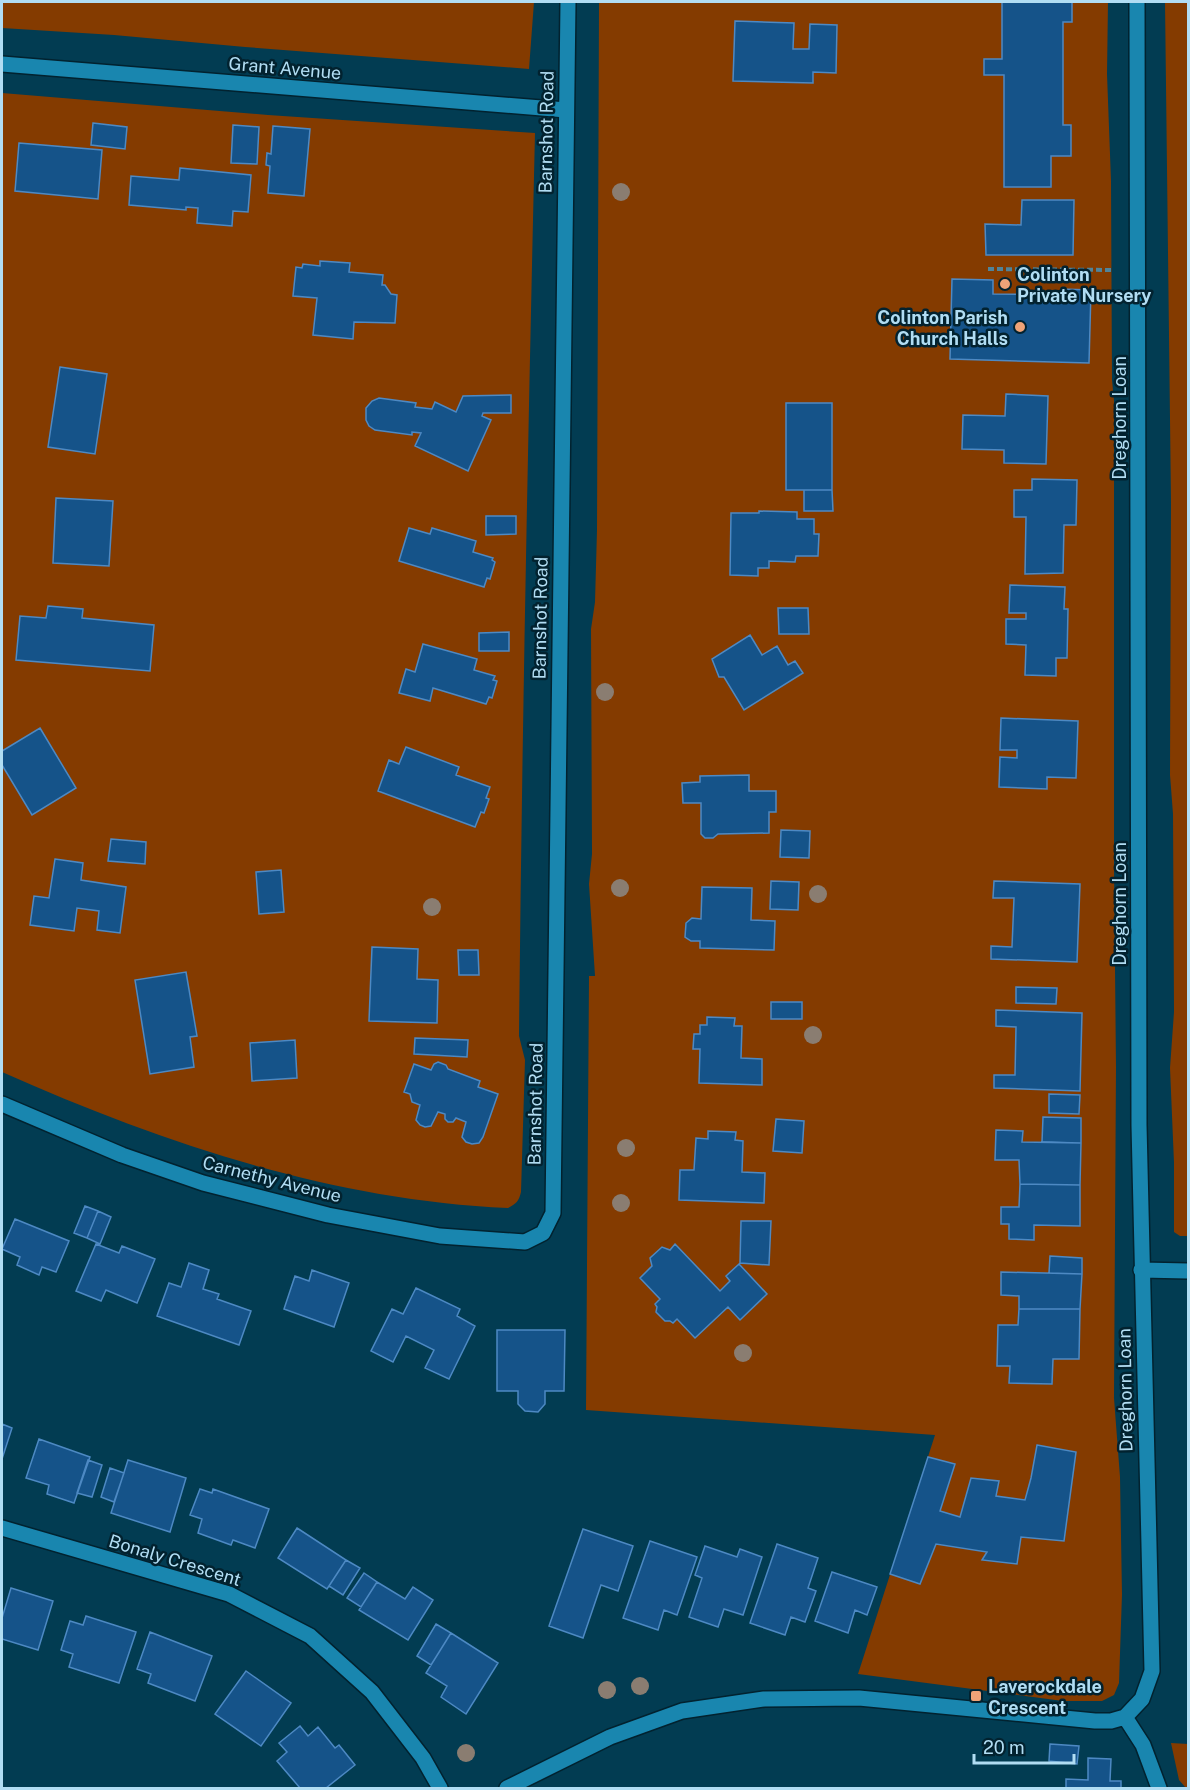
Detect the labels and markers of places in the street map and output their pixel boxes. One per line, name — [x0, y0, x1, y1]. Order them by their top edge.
place label: Colinton Private Nursery — [1017, 264, 1151, 306]
marker: Colinton Private Nursery — [998, 277, 1012, 291]
place label: Colinton Parish Church Halls — [877, 307, 1008, 349]
marker: Colinton Parish Church Halls — [1013, 320, 1027, 334]
place label: Laverockdale Crescent — [988, 1676, 1102, 1718]
marker: Laverockdale Crescent — [969, 1689, 983, 1703]

